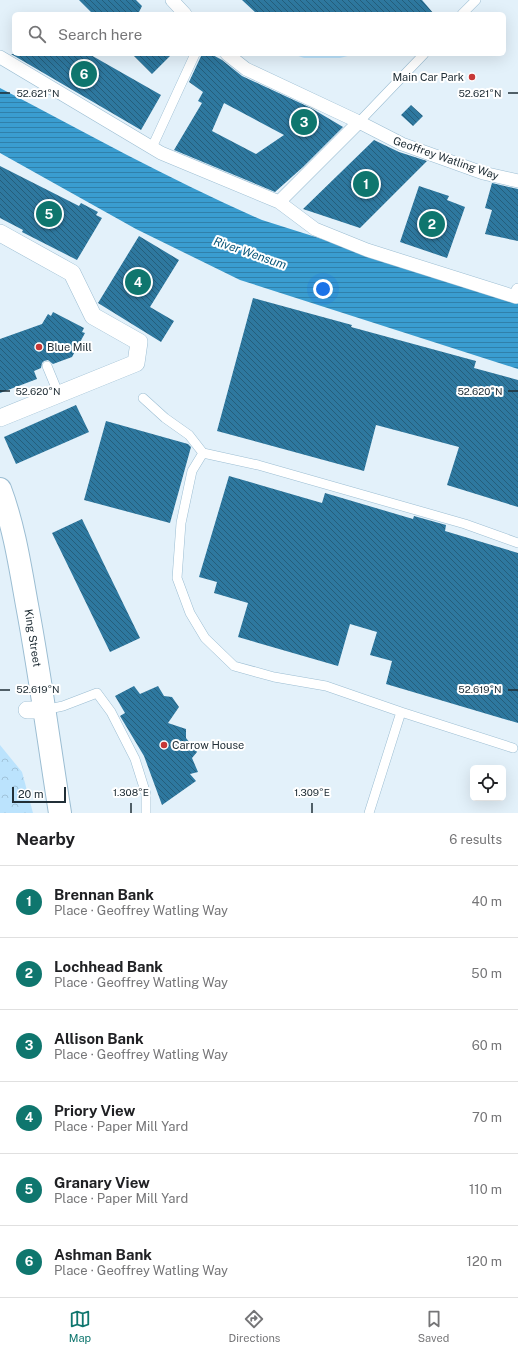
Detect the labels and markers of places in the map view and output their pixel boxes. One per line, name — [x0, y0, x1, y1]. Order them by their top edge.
pin: 6 — [71, 59, 97, 89]
place label: Main Car Park — [392, 71, 464, 83]
marker: Main Car Park — [467, 72, 477, 82]
pin: 3 — [291, 107, 317, 137]
pin: 1 — [353, 169, 379, 199]
pin: 5 — [36, 199, 62, 229]
pin: 2 — [419, 209, 445, 239]
pin: 4 — [125, 267, 151, 297]
place label: Blue Mill — [47, 341, 92, 353]
marker: Blue Mill — [34, 342, 44, 352]
place label: Carrow House — [172, 739, 244, 751]
marker: Carrow House — [159, 740, 169, 750]

